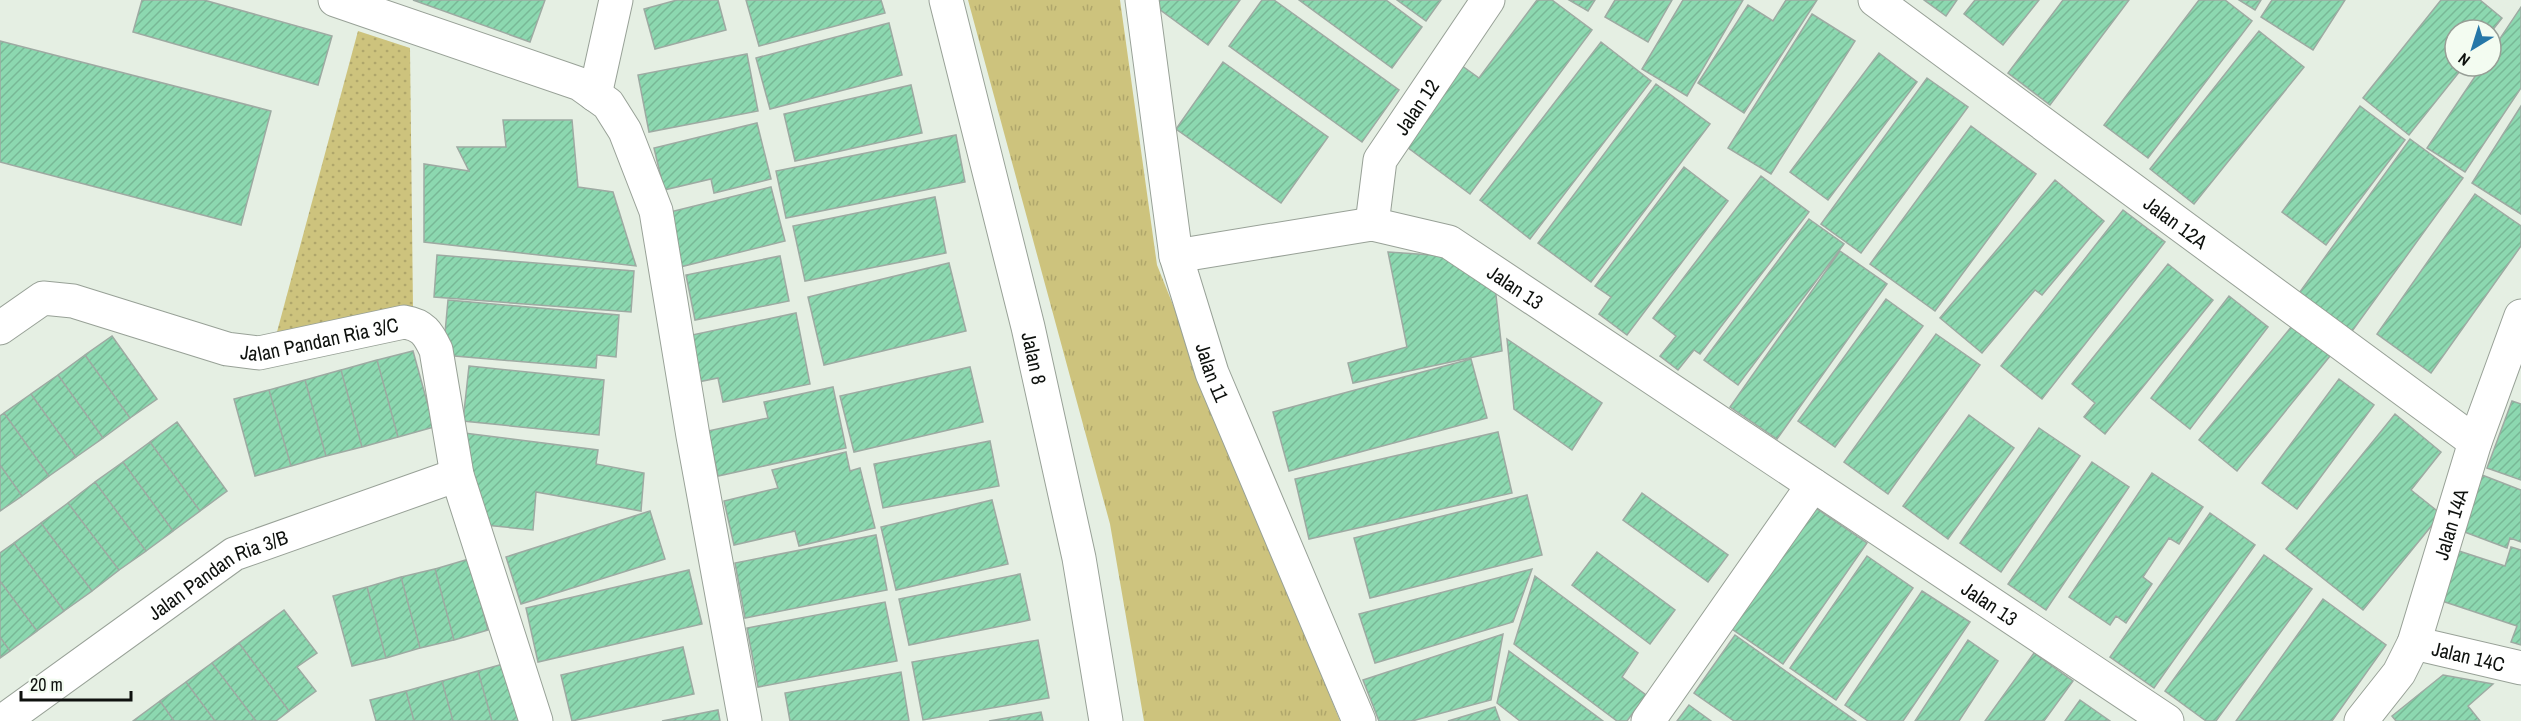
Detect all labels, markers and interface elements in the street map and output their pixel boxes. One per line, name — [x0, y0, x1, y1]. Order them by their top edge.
north arrow — [2443, 18, 2503, 78]
text: N — [2453, 48, 2474, 71]
street label: Jalan 12 — [1388, 73, 1445, 140]
street label: Jalan 12A — [2139, 189, 2214, 254]
street label: Jalan 13 — [1483, 258, 1549, 315]
street label: Jalan Pandan Ria 3/C — [239, 310, 401, 366]
street label: Jalan 8 — [1016, 329, 1054, 387]
street label: Jalan 11 — [1190, 339, 1236, 406]
street label: Jalan 14A — [2427, 485, 2474, 563]
street label: Jalan Pandan Ria 3/B — [142, 523, 291, 626]
street label: Jalan 13 — [1957, 574, 2023, 631]
street label: Jalan 14C — [2429, 634, 2508, 677]
scale bar — [21, 664, 130, 702]
text: 20 m — [30, 672, 63, 697]

